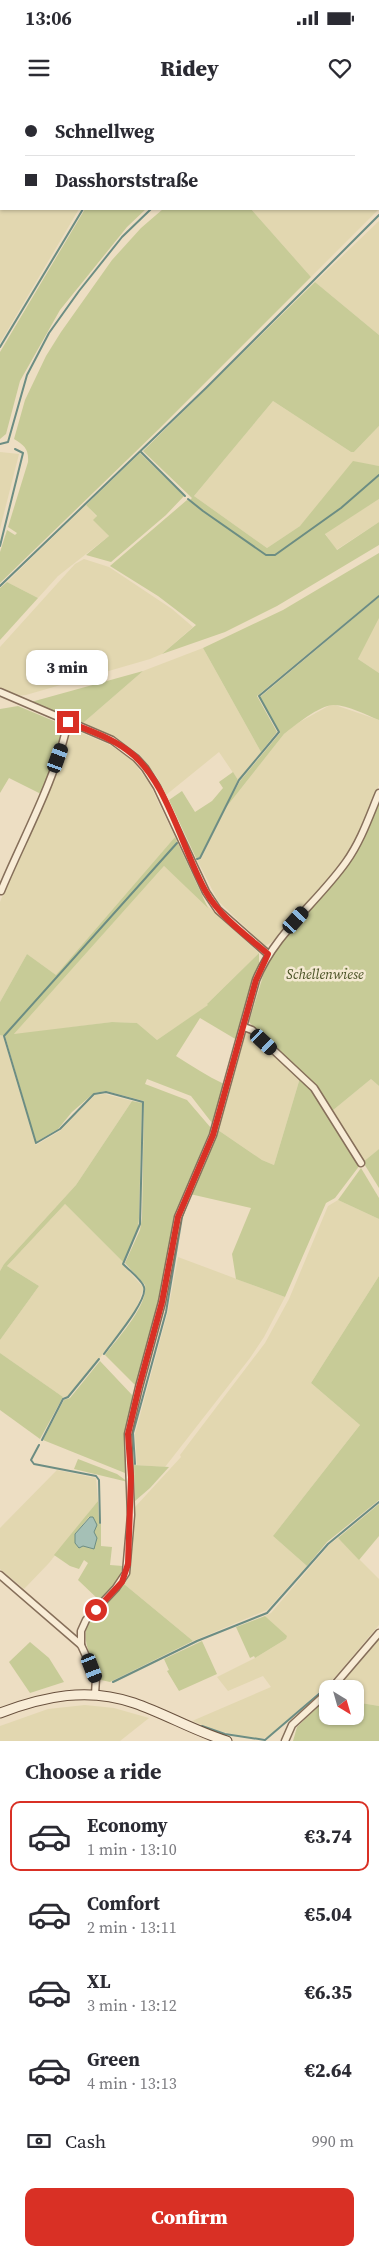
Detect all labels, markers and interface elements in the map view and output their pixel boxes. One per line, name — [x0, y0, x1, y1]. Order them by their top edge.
text: 13:06 — [25, 5, 72, 31]
text: Ridey — [160, 53, 219, 83]
icon: menu — [25, 54, 53, 82]
icon: heart — [326, 54, 354, 82]
text: Schnellweg — [55, 118, 154, 144]
text: Dasshorststraße — [55, 167, 198, 193]
callout: 3 min — [27, 650, 109, 684]
text: 3 min — [46, 656, 88, 678]
route end — [57, 711, 79, 733]
car — [45, 741, 70, 775]
car — [280, 904, 311, 936]
park label: Schellenwiese — [286, 964, 364, 984]
car — [247, 1026, 280, 1058]
route start — [85, 1599, 107, 1621]
car — [79, 1651, 104, 1685]
north arrow — [319, 1680, 364, 1725]
map controls — [319, 1680, 364, 1725]
text: Choose a ride — [25, 1756, 162, 1786]
text: Economy — [87, 1812, 168, 1838]
icon: car — [27, 1814, 72, 1859]
text: €3.74 — [304, 1823, 352, 1849]
text: 1 min · 13:10 — [87, 1838, 177, 1860]
text: Comfort — [87, 1890, 160, 1916]
icon: car — [27, 1892, 72, 1937]
text: €5.04 — [304, 1901, 352, 1927]
text: 2 min · 13:11 — [87, 1916, 177, 1938]
text: XL — [87, 1968, 110, 1994]
icon: car — [27, 1970, 72, 2015]
text: €6.35 — [304, 1979, 352, 2005]
text: 3 min · 13:12 — [87, 1994, 177, 2016]
text: Green — [87, 2046, 140, 2072]
icon: car — [27, 2048, 72, 2093]
text: €2.64 — [304, 2057, 352, 2083]
text: 4 min · 13:13 — [87, 2072, 177, 2094]
icon: cash — [25, 2127, 53, 2155]
text: Cash — [65, 2128, 106, 2154]
text: 990 m — [312, 2130, 354, 2152]
button: Confirm — [25, 2188, 354, 2246]

